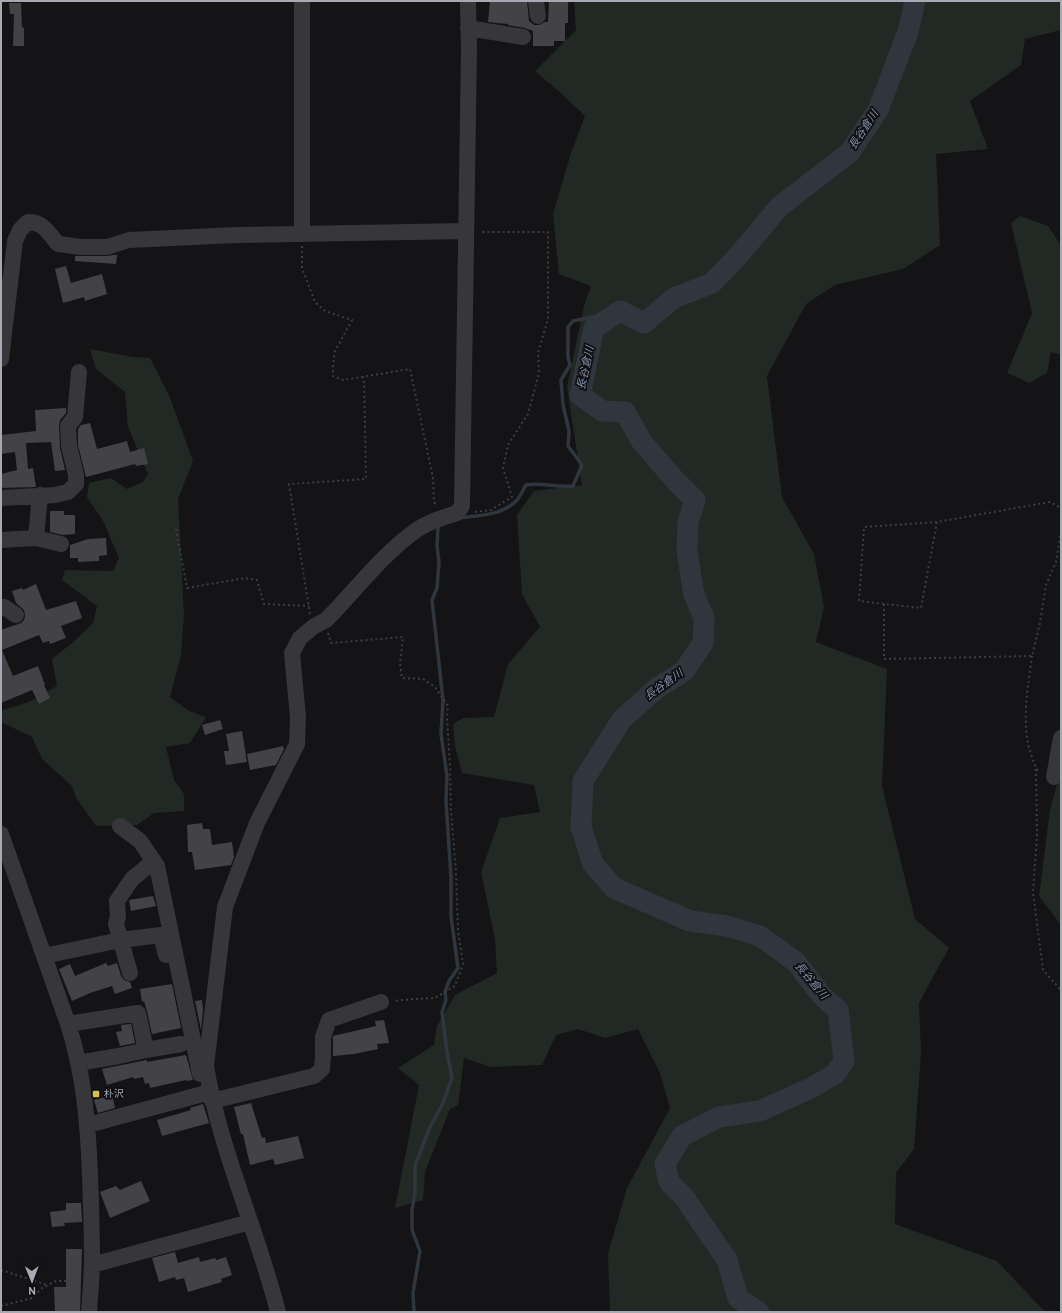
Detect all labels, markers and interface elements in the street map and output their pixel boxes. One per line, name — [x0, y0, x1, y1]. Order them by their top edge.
water label: 長谷倉川 — [846, 107, 882, 152]
water label: 長谷倉川 — [575, 344, 598, 391]
water label: 長谷倉川 — [642, 666, 687, 704]
water label: 長谷倉川 — [791, 960, 831, 1003]
place label: 朴沢 — [104, 1088, 124, 1101]
marker: 朴沢 — [91, 1089, 101, 1099]
north arrow — [12, 1261, 52, 1301]
text: N — [28, 1283, 36, 1297]

